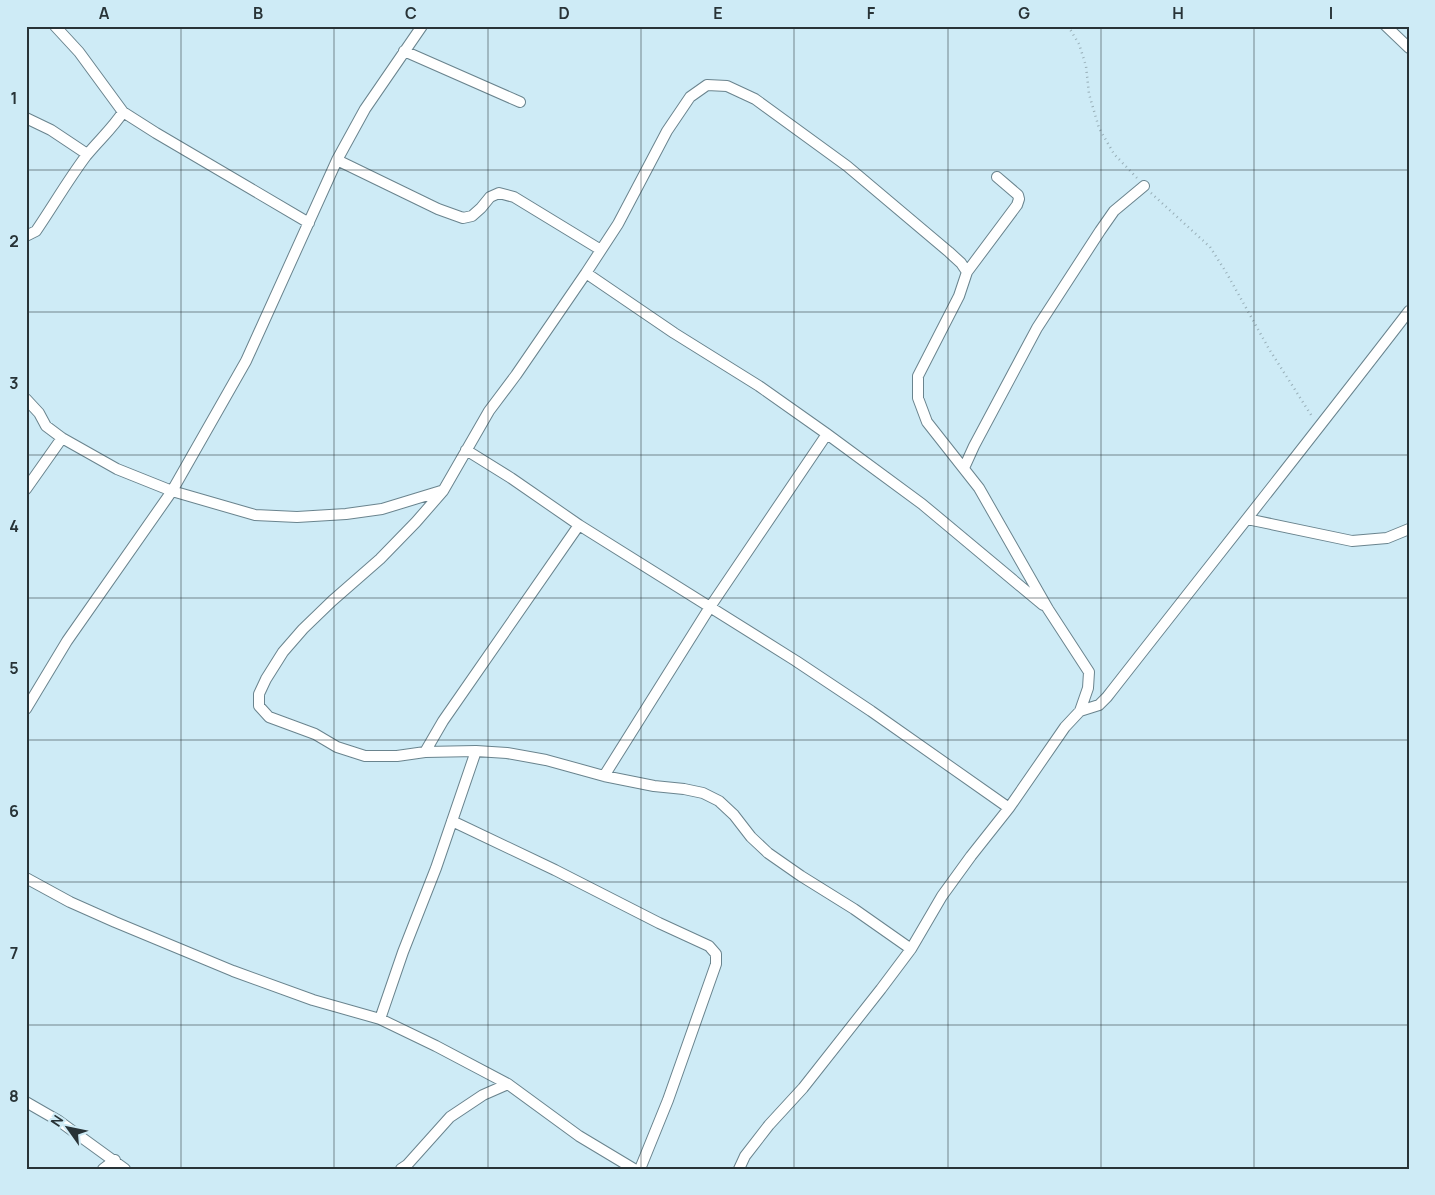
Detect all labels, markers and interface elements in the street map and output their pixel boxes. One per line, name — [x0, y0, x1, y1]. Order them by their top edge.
text: A — [99, 2, 110, 24]
text: B — [253, 2, 263, 24]
text: C — [405, 2, 417, 24]
text: D — [558, 2, 570, 24]
text: E — [713, 2, 723, 24]
text: F — [867, 2, 876, 24]
text: G — [1018, 2, 1030, 24]
text: H — [1172, 2, 1184, 24]
text: I — [1329, 2, 1333, 24]
text: 1 — [10, 87, 18, 109]
text: 2 — [9, 230, 19, 252]
text: 3 — [9, 372, 19, 394]
text: 4 — [9, 515, 19, 537]
text: 5 — [9, 657, 19, 679]
text: 6 — [9, 800, 19, 822]
text: 7 — [10, 942, 18, 964]
text: 8 — [9, 1085, 19, 1107]
north arrow — [42, 1102, 92, 1152]
text: N — [46, 1111, 67, 1130]

